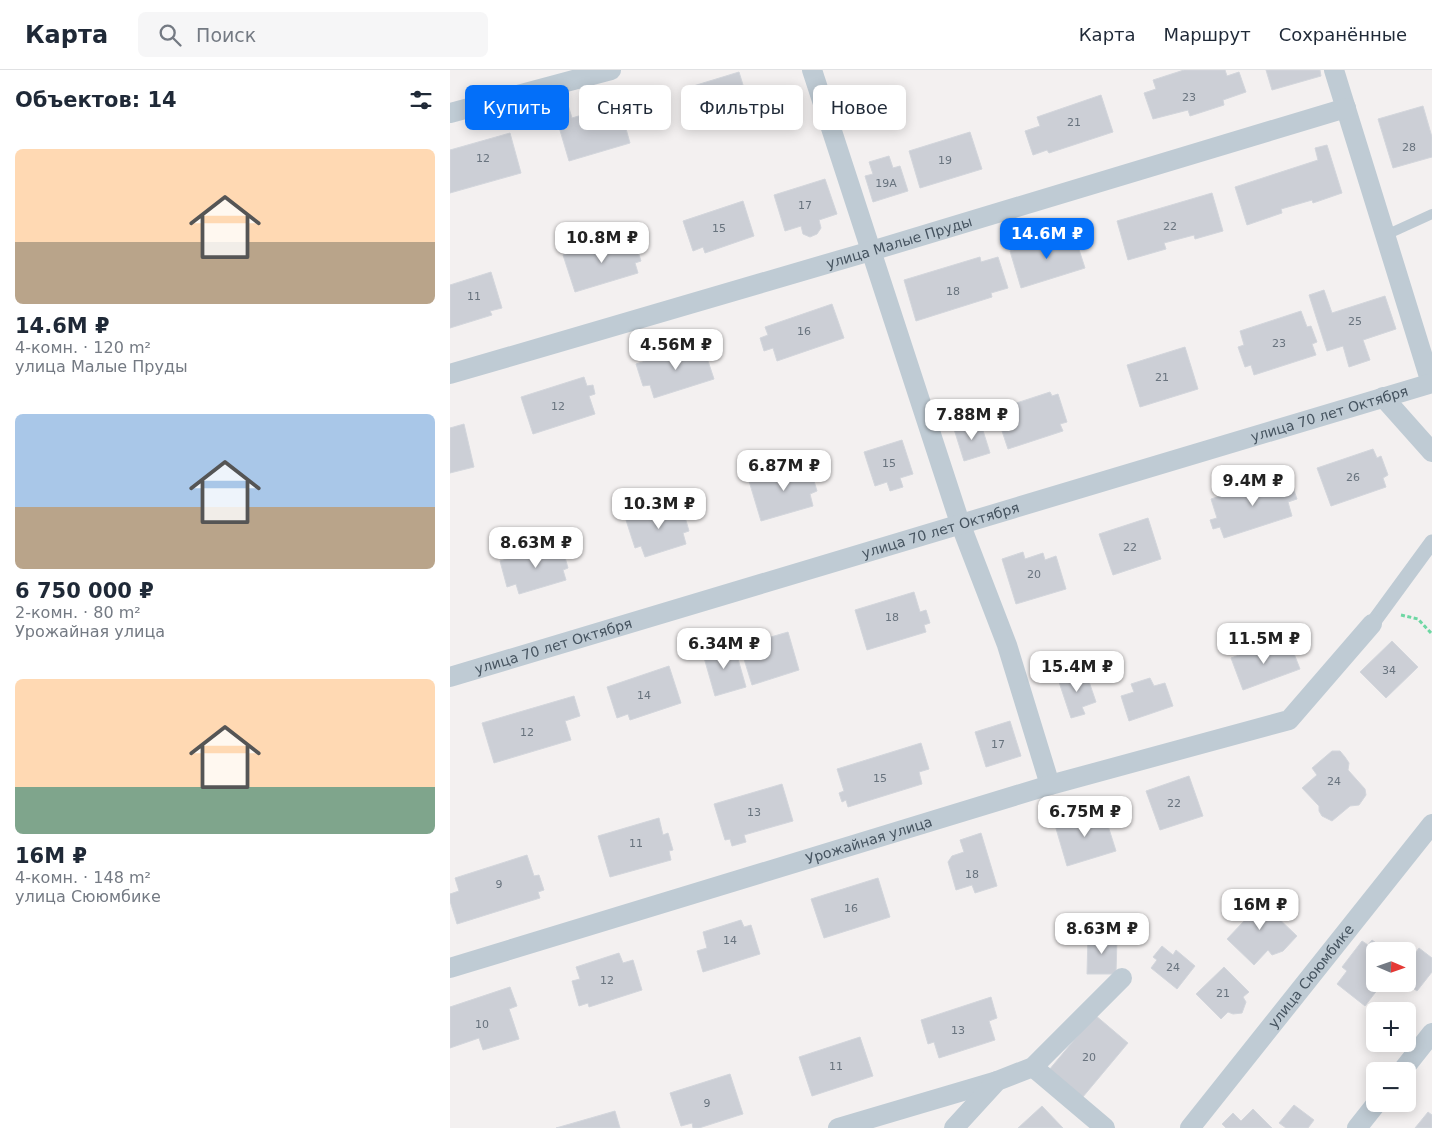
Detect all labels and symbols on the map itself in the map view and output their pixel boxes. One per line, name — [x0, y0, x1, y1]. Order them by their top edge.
house number: 23 — [1182, 91, 1196, 104]
house number: 21 — [1067, 116, 1081, 129]
house number: 28 — [1402, 141, 1416, 154]
house number: 12 — [476, 152, 490, 165]
house number: 19 — [938, 154, 952, 167]
house number: 19А — [875, 177, 897, 190]
house number: 17 — [798, 199, 812, 212]
street label: улица Малые Пруды — [824, 213, 974, 272]
pin: 14.6M ₽ — [1001, 218, 1093, 260]
house number: 22 — [1163, 220, 1177, 233]
pin: 10.8M ₽ — [556, 222, 648, 264]
house number: 15 — [712, 222, 726, 235]
house number: 18 — [946, 285, 960, 298]
house number: 11 — [467, 290, 481, 303]
house number: 25 — [1348, 315, 1362, 328]
house number: 16 — [797, 325, 811, 338]
pin: 4.56M ₽ — [630, 328, 722, 371]
house number: 23 — [1272, 337, 1286, 350]
house number: 21 — [1155, 371, 1169, 384]
street label: улица 70 лет Октября — [1249, 383, 1410, 445]
pin: 7.88M ₽ — [926, 398, 1018, 441]
house number: 12 — [551, 400, 565, 413]
pin: 6.87M ₽ — [738, 450, 830, 492]
house number: 15 — [882, 457, 896, 470]
pin: 9.4M ₽ — [1212, 464, 1294, 507]
house number: 26 — [1346, 471, 1360, 484]
pin: 10.3M ₽ — [613, 488, 705, 530]
street label: улица 70 лет Октября — [860, 499, 1021, 561]
pin: 8.63M ₽ — [490, 526, 582, 569]
house number: 22 — [1123, 541, 1137, 554]
house number: 20 — [1027, 568, 1041, 581]
house number: 18 — [885, 611, 899, 624]
street label: улица 70 лет Октября — [473, 615, 634, 677]
pin: 11.5M ₽ — [1218, 622, 1310, 665]
pin: 6.34M ₽ — [678, 628, 770, 670]
pin: 15.4M ₽ — [1031, 650, 1123, 693]
house number: 34 — [1382, 664, 1396, 677]
house number: 14 — [637, 689, 651, 702]
house number: 12 — [520, 726, 534, 739]
house number: 17 — [991, 738, 1005, 751]
house number: 15 — [873, 772, 887, 785]
house number: 24 — [1327, 775, 1341, 788]
pin: 6.75M ₽ — [1039, 796, 1131, 838]
house number: 22 — [1167, 797, 1181, 810]
house number: 13 — [747, 806, 761, 819]
street label: Урожайная улица — [804, 813, 934, 867]
house number: 11 — [629, 837, 643, 850]
house number: 18 — [965, 868, 979, 881]
house number: 9 — [496, 878, 503, 891]
pin: 16M ₽ — [1225, 888, 1295, 931]
house number: 16 — [844, 902, 858, 915]
pin: 8.63M ₽ — [1056, 912, 1148, 955]
street label: улица Сююмбике — [1265, 921, 1357, 1031]
house number: 14 — [723, 934, 737, 947]
north arrow — [1366, 942, 1416, 992]
house number: 24 — [1166, 961, 1180, 974]
house number: 12 — [600, 974, 614, 987]
house number: 21 — [1216, 987, 1230, 1000]
house number: 10 — [475, 1018, 489, 1031]
house number: 13 — [951, 1024, 965, 1037]
house number: 20 — [1082, 1051, 1096, 1064]
house number: 11 — [829, 1060, 843, 1073]
house number: 9 — [704, 1097, 711, 1110]

